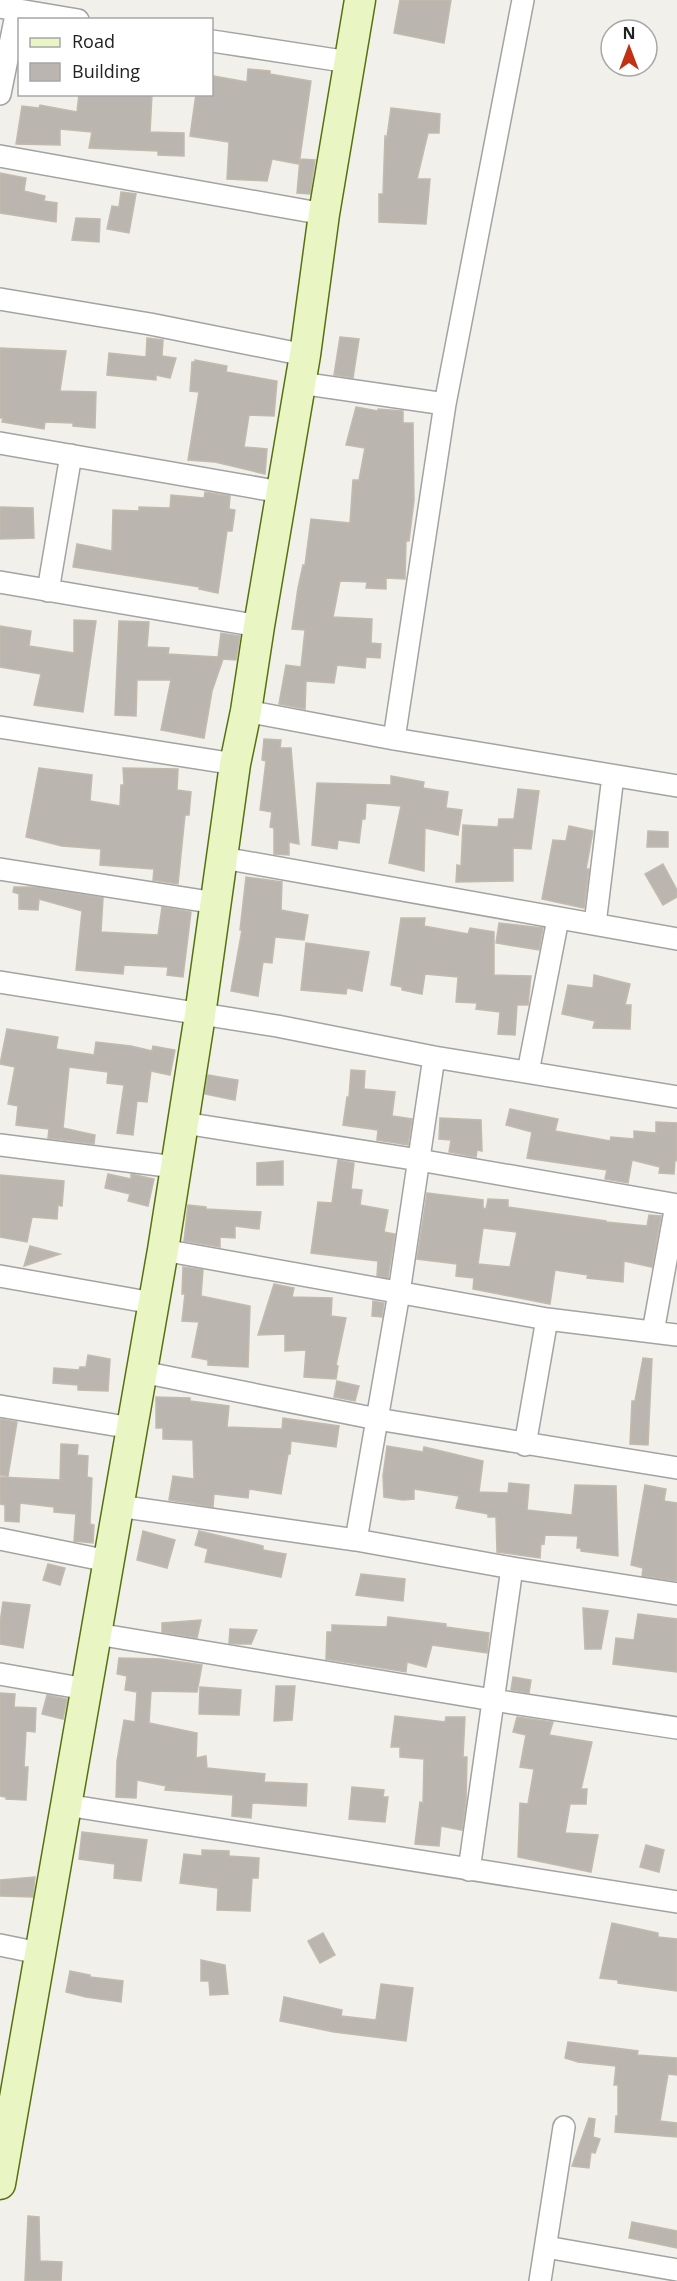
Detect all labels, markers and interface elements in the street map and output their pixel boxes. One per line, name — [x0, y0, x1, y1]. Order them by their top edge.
legend — [18, 18, 213, 96]
north arrow — [599, 18, 659, 78]
text: N — [622, 22, 636, 44]
text: Road — [72, 29, 115, 53]
text: Building — [72, 59, 140, 83]

